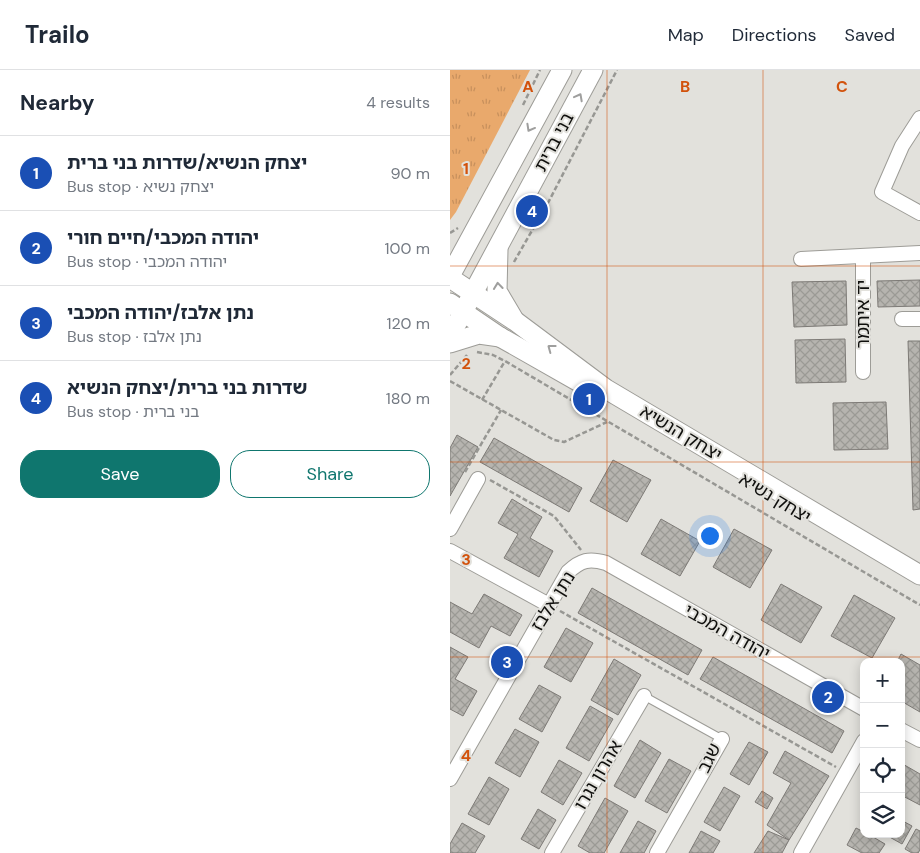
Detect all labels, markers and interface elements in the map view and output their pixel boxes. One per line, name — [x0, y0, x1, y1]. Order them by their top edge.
text: Trailo — [25, 19, 90, 50]
text: Map — [668, 23, 704, 47]
text: Directions — [732, 23, 817, 47]
text: Saved — [845, 23, 895, 47]
text: A — [522, 76, 534, 97]
text: B — [680, 76, 690, 97]
text: C — [836, 76, 848, 97]
text: Nearby — [20, 89, 94, 117]
text: 4 results — [366, 92, 430, 113]
one-way arrow — [573, 94, 583, 103]
street label: בני ברית — [528, 108, 580, 176]
one-way arrow — [527, 123, 537, 132]
text: יצחק הנשיא/שדרות בני ברית — [67, 150, 307, 175]
text: 1 — [463, 158, 469, 179]
text: 1 — [33, 163, 39, 184]
text: 90 m — [390, 163, 430, 184]
text: Bus stop · יצחק נשיא — [67, 176, 214, 197]
pin: 4 — [516, 192, 548, 230]
text: יהודה המכבי/חיים חורי — [67, 225, 259, 250]
text: 2 — [31, 238, 41, 259]
text: 100 m — [385, 238, 430, 259]
text: Bus stop · יהודה המכבי — [67, 251, 227, 272]
street label: יד איתמר — [851, 280, 875, 348]
one-way arrow — [493, 282, 504, 290]
text: נתן אלבז/יהודה המכבי — [67, 300, 254, 325]
text: 3 — [31, 313, 41, 334]
text: 120 m — [386, 313, 430, 334]
text: Bus stop · נתן אלבז — [67, 326, 202, 347]
one-way arrow — [547, 345, 557, 354]
text: 2 — [461, 353, 471, 374]
text: שדרות בני ברית/יצחק הנשיא — [67, 375, 307, 400]
pin: 1 — [573, 380, 605, 418]
text: 4 — [31, 388, 41, 409]
text: 180 m — [386, 388, 430, 409]
street label: יצחק הנשיא — [636, 399, 726, 467]
text: Bus stop · בני ברית — [67, 401, 199, 422]
button: Save — [20, 450, 220, 498]
button: Share — [230, 450, 430, 498]
street label: יצחק נשיא — [735, 467, 815, 529]
your location — [697, 523, 723, 549]
text: 3 — [461, 549, 471, 570]
street label: נתן אלבז — [525, 567, 581, 635]
street label: יהודה המכבי — [680, 599, 774, 665]
pin: 3 — [491, 643, 523, 681]
map controls — [860, 658, 905, 838]
button: + — [860, 658, 905, 703]
pin: 2 — [812, 678, 844, 716]
button: − — [860, 703, 905, 748]
street label: אהרון נגרו — [568, 736, 628, 814]
street label: שגב — [692, 739, 726, 777]
text: 4 — [461, 745, 471, 766]
button: locate — [860, 748, 905, 793]
button: layers — [860, 793, 905, 838]

